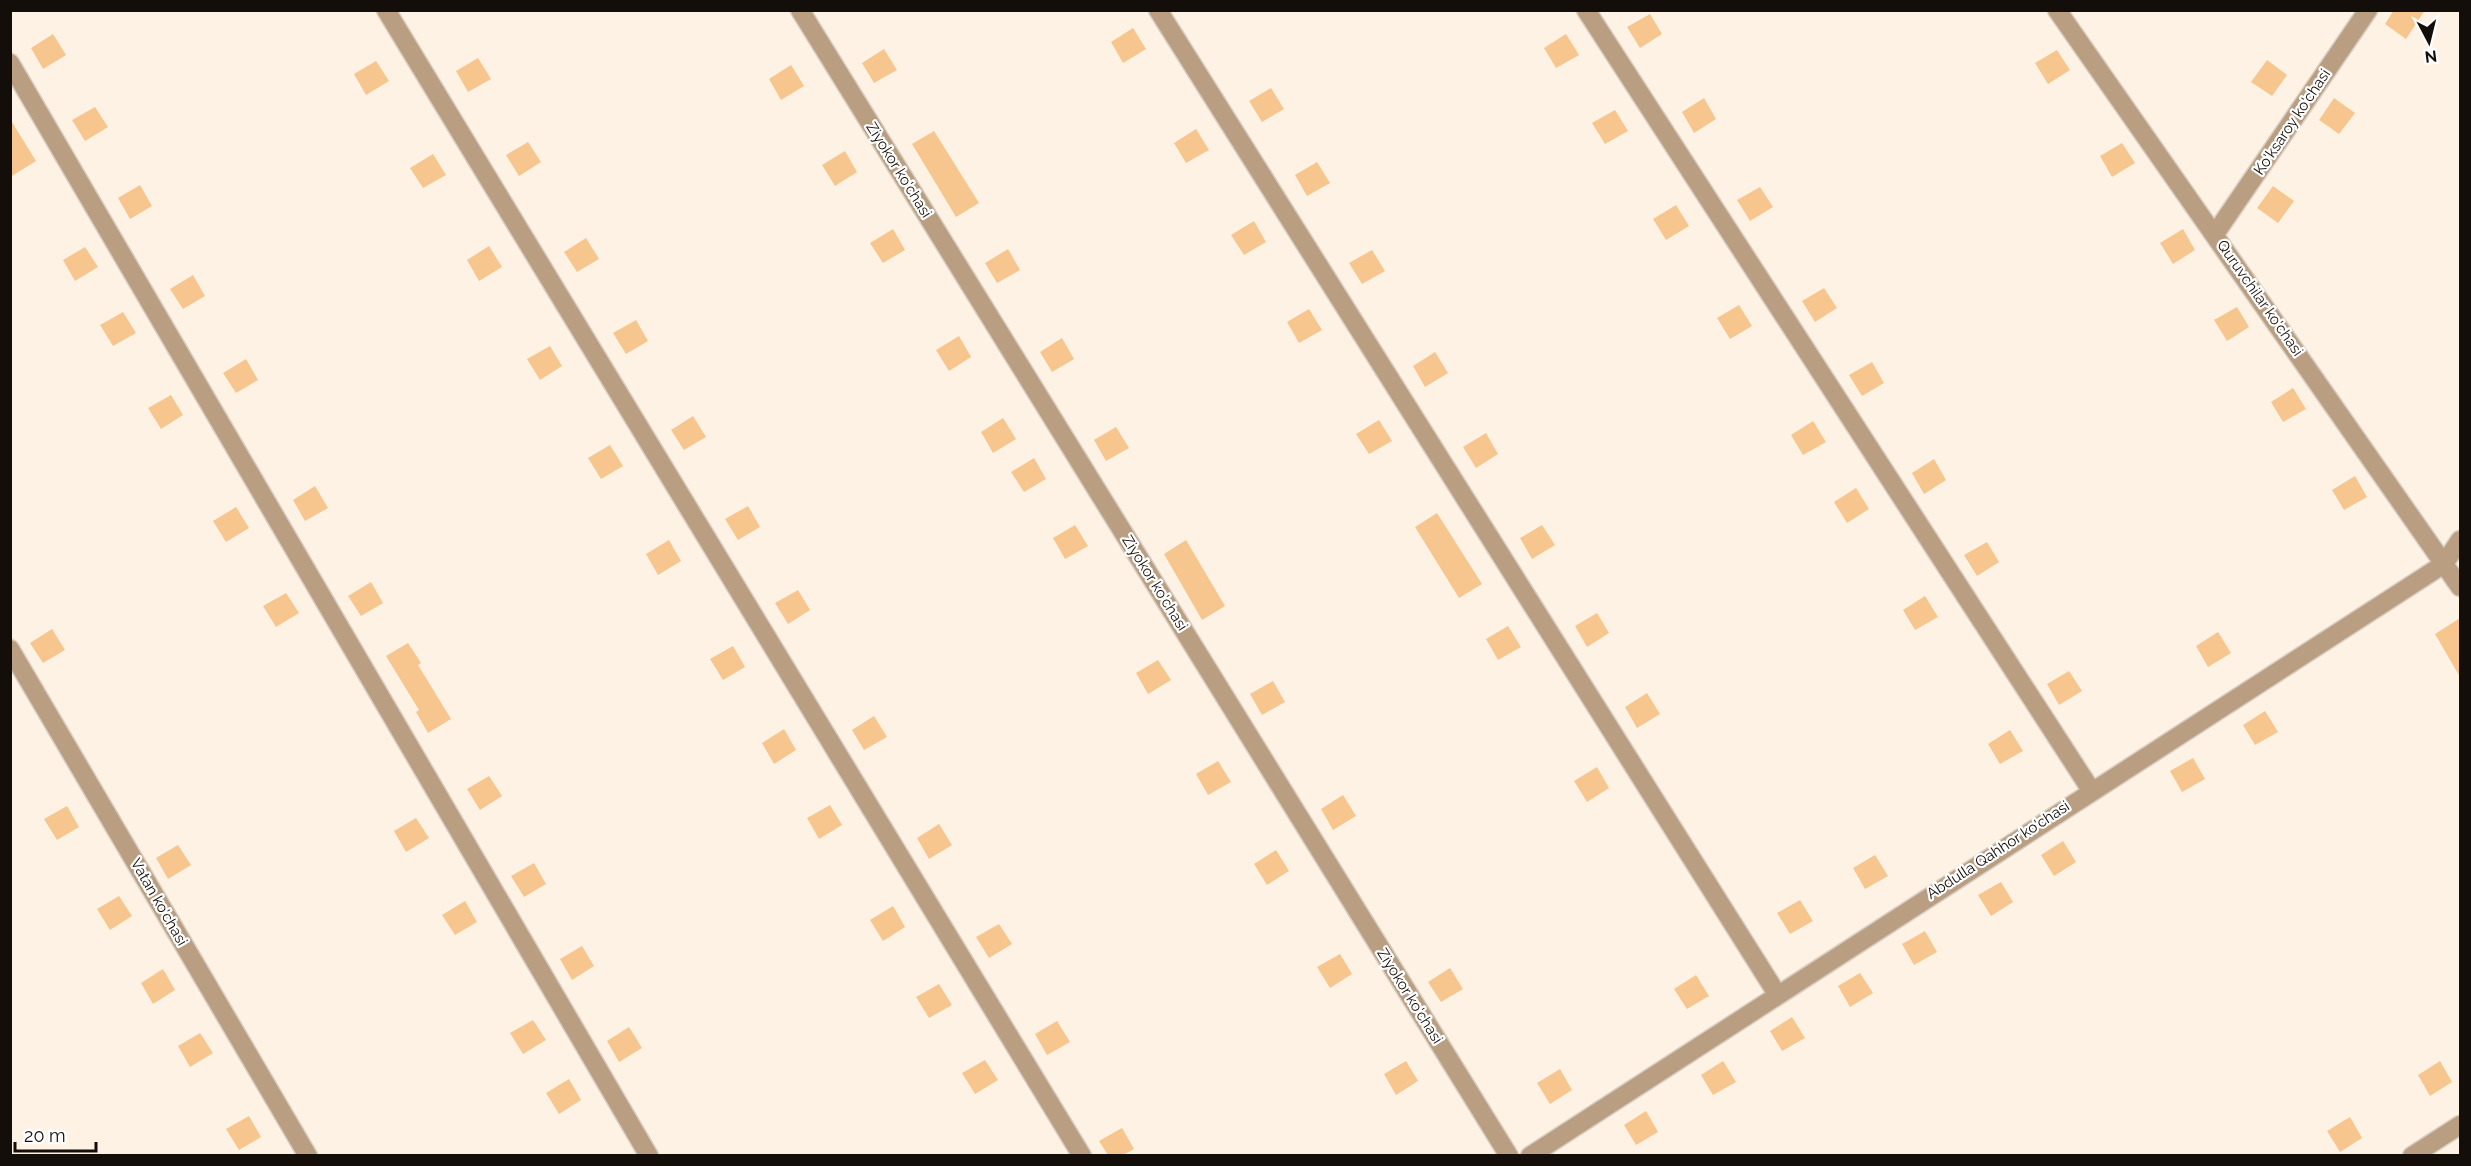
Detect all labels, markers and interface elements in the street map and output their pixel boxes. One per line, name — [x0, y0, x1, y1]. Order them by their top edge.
north arrow — [2399, 12, 2459, 72]
text: N — [2424, 46, 2438, 67]
street label: Ko'ksaroy ko'chasi — [2250, 66, 2334, 178]
street label: Ziyokor ko'chasi — [862, 119, 936, 221]
street label: Quruvchilar ko'chasi — [2213, 236, 2307, 360]
street label: Ziyokor ko'chasi — [1118, 532, 1192, 634]
street label: Abdulla Qahhor ko'chasi — [1923, 797, 2073, 903]
street label: Vatan ko'chasi — [127, 855, 191, 949]
street label: Ziyokor ko'chasi — [1373, 945, 1447, 1047]
scale bar — [15, 1115, 96, 1153]
text: 20 m — [24, 1125, 66, 1146]

